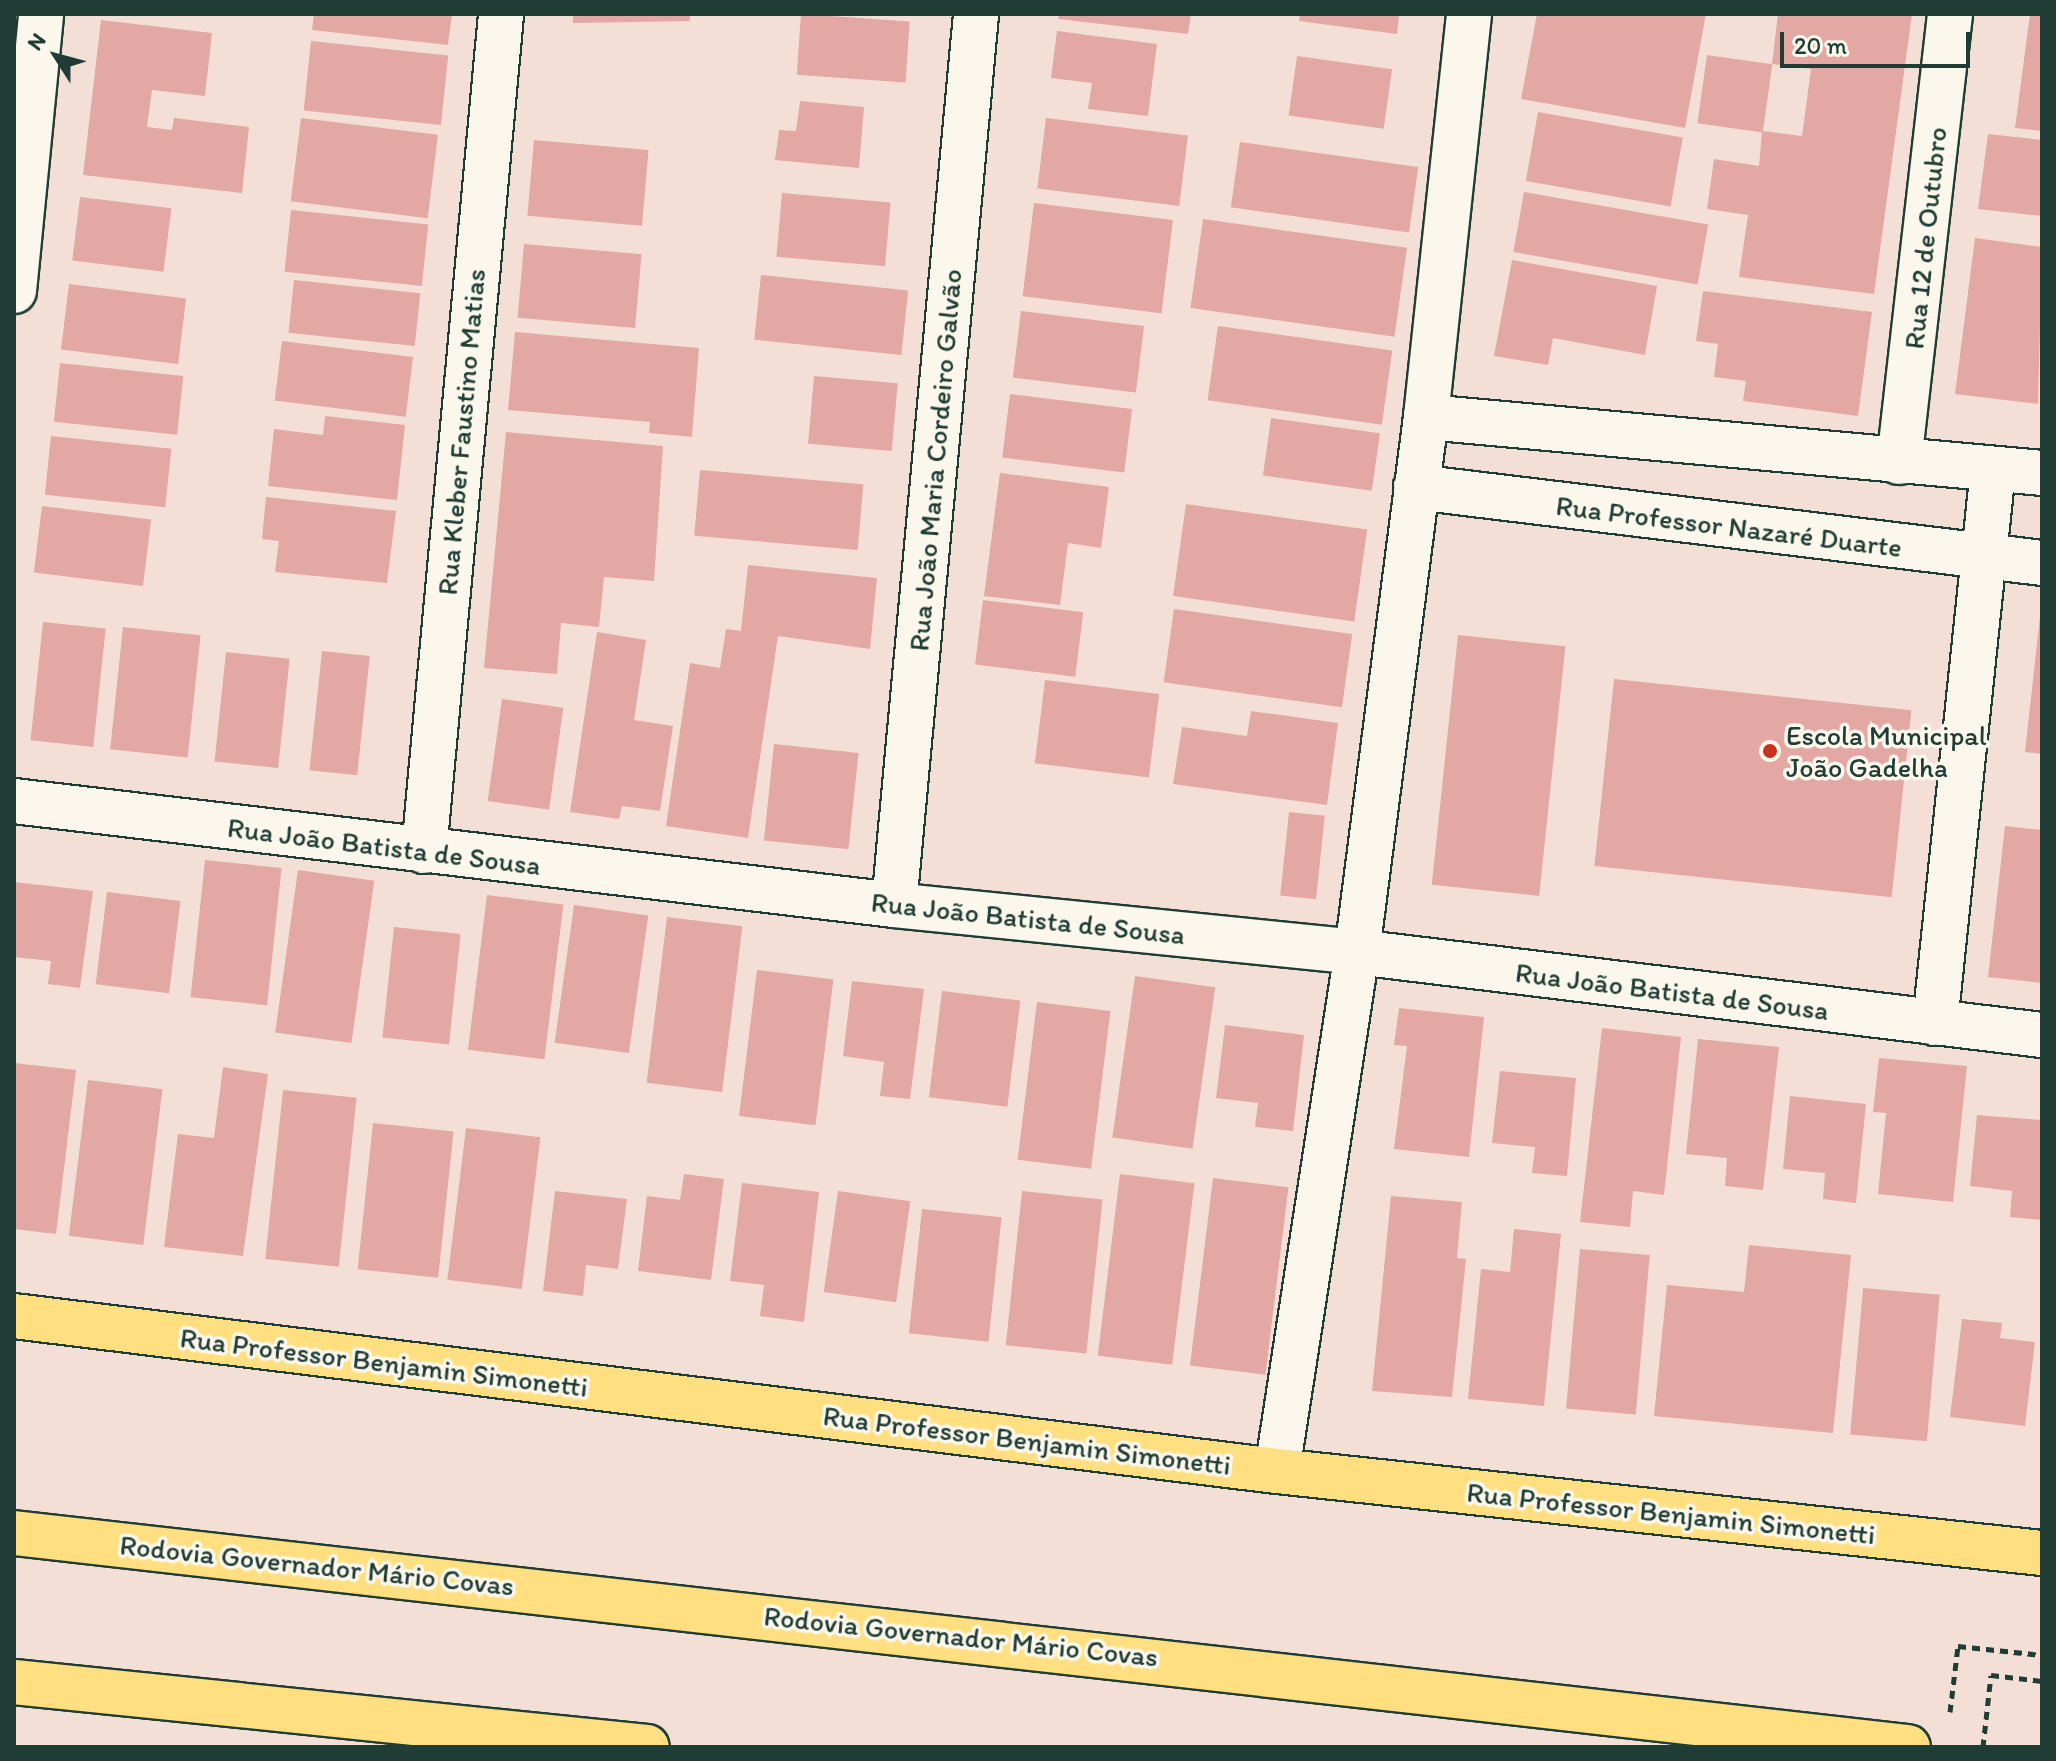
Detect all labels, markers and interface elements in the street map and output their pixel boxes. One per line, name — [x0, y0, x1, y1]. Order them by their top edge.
north arrow — [16, 16, 96, 96]
scale bar — [1784, 16, 1974, 66]
text: N — [21, 28, 51, 56]
text: 20 m — [1794, 31, 1847, 60]
street label: Rua 12 de Outubro — [1897, 125, 1953, 351]
street label: Rua Kleber Faustino Matias — [430, 267, 492, 597]
street label: Rua João Maria Cordeiro Galvão — [901, 267, 969, 653]
street label: Rua Professor Nazaré Duarte — [1555, 488, 1903, 564]
place label: Escola Municipal João Gadelha — [1786, 718, 1987, 784]
marker: Escola Municipal João Gadelha — [1761, 742, 1779, 760]
street label: Rua João Batista de Sousa — [225, 810, 543, 882]
street label: Rua João Batista de Sousa — [869, 885, 1187, 951]
street label: Rua João Batista de Sousa — [1513, 955, 1831, 1027]
street label: Rua Professor Benjamin Simonetti — [178, 1320, 590, 1404]
street label: Rua Professor Benjamin Simonetti — [821, 1398, 1233, 1482]
street label: Rua Professor Benjamin Simonetti — [1465, 1475, 1877, 1551]
street label: Rodovia Governador Mário Covas — [118, 1528, 516, 1602]
street label: Rodovia Governador Mário Covas — [762, 1599, 1160, 1673]

